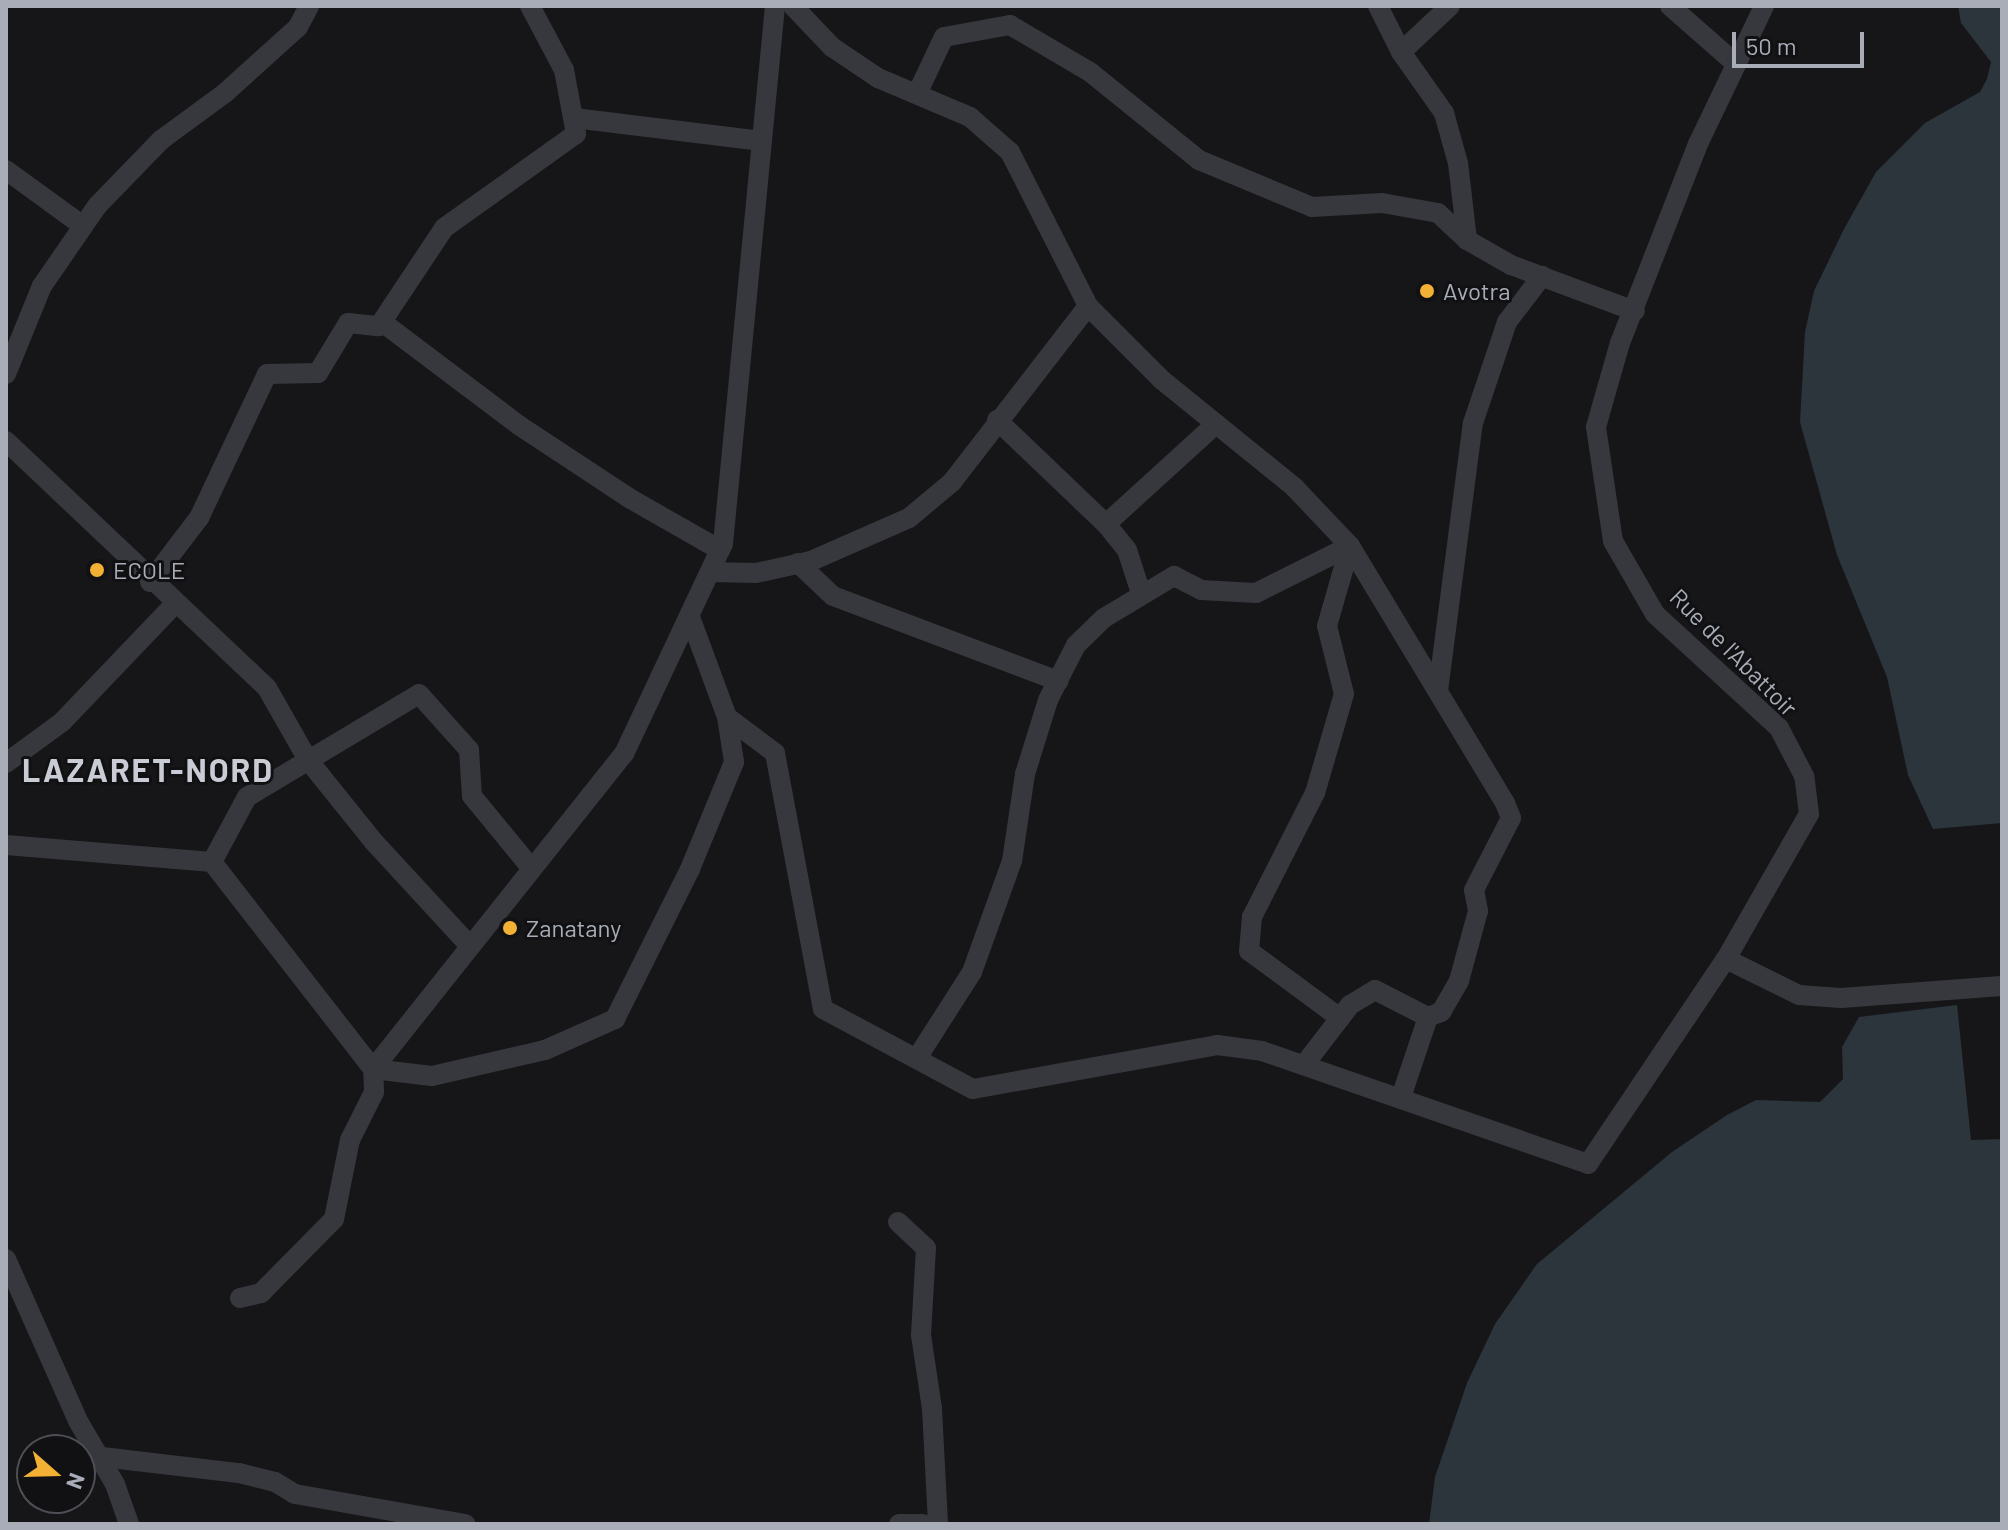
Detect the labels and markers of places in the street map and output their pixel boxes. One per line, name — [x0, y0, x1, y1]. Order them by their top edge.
place label: Avotra — [1443, 277, 1511, 305]
marker: Avotra — [1418, 282, 1436, 300]
place label: ECOLE — [113, 556, 185, 584]
marker: ECOLE — [88, 561, 106, 579]
place label: Zanatany — [526, 914, 621, 942]
marker: Zanatany — [501, 919, 519, 937]

